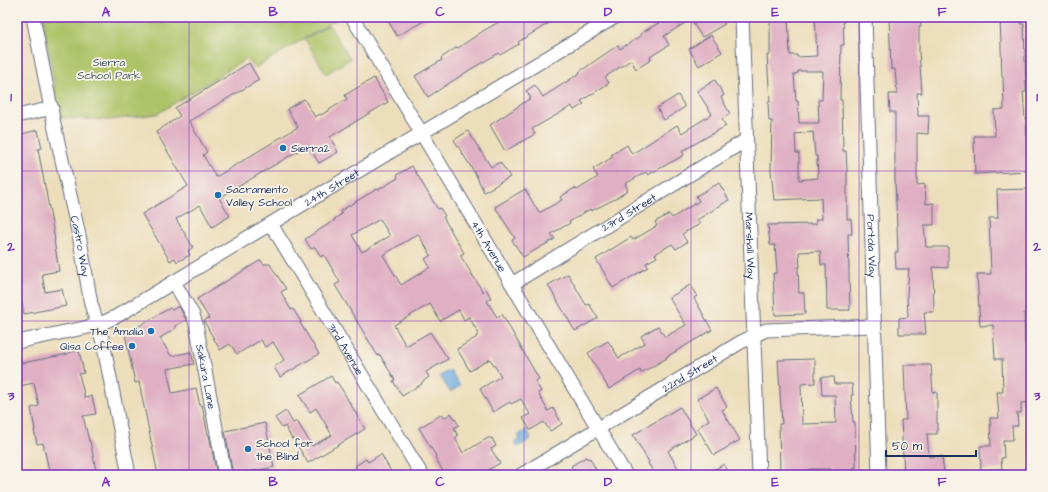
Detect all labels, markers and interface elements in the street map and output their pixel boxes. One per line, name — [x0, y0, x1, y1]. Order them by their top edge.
text: A — [102, 3, 111, 21]
text: B — [268, 3, 278, 21]
text: C — [435, 3, 445, 21]
text: D — [604, 3, 613, 21]
text: E — [771, 3, 779, 21]
text: F — [937, 3, 947, 21]
park label: Sierra School Park — [77, 55, 141, 83]
text: 1 — [10, 88, 12, 106]
text: 1 — [1036, 88, 1038, 106]
place label: Sierra2 — [291, 141, 330, 156]
marker: Sierra2 — [278, 143, 288, 153]
street label: 24th Street — [301, 165, 362, 210]
place label: Sacramento Valley School — [226, 182, 292, 211]
street label: 23rd Street — [598, 189, 659, 235]
marker: Sacramento Valley School — [213, 190, 223, 200]
street label: Marshall Way — [742, 212, 759, 280]
street label: Castro Way — [67, 214, 94, 278]
street label: Portola Way — [864, 214, 880, 278]
street label: 4th Avenue — [468, 218, 510, 275]
text: 2 — [6, 238, 15, 256]
text: 2 — [1032, 238, 1041, 256]
street label: 3rd Avenue — [325, 321, 368, 378]
place label: The Amalia — [90, 324, 143, 339]
marker: The Amalia — [146, 326, 156, 336]
place label: Qisa Coffee — [60, 339, 124, 354]
marker: Qisa Coffee — [127, 341, 137, 351]
street label: Sakura Lane — [193, 343, 220, 410]
street label: 22nd Street — [659, 350, 721, 396]
text: 3 — [7, 387, 15, 405]
text: 3 — [1033, 387, 1041, 405]
scale bar — [886, 432, 976, 458]
place label: School for the Blind — [256, 436, 313, 464]
text: 50 m — [892, 438, 923, 455]
marker: School for the Blind — [243, 444, 253, 454]
text: A — [102, 473, 111, 491]
text: B — [268, 473, 278, 491]
text: C — [435, 473, 445, 491]
text: D — [604, 473, 613, 491]
text: E — [771, 473, 779, 491]
text: F — [937, 473, 947, 491]

